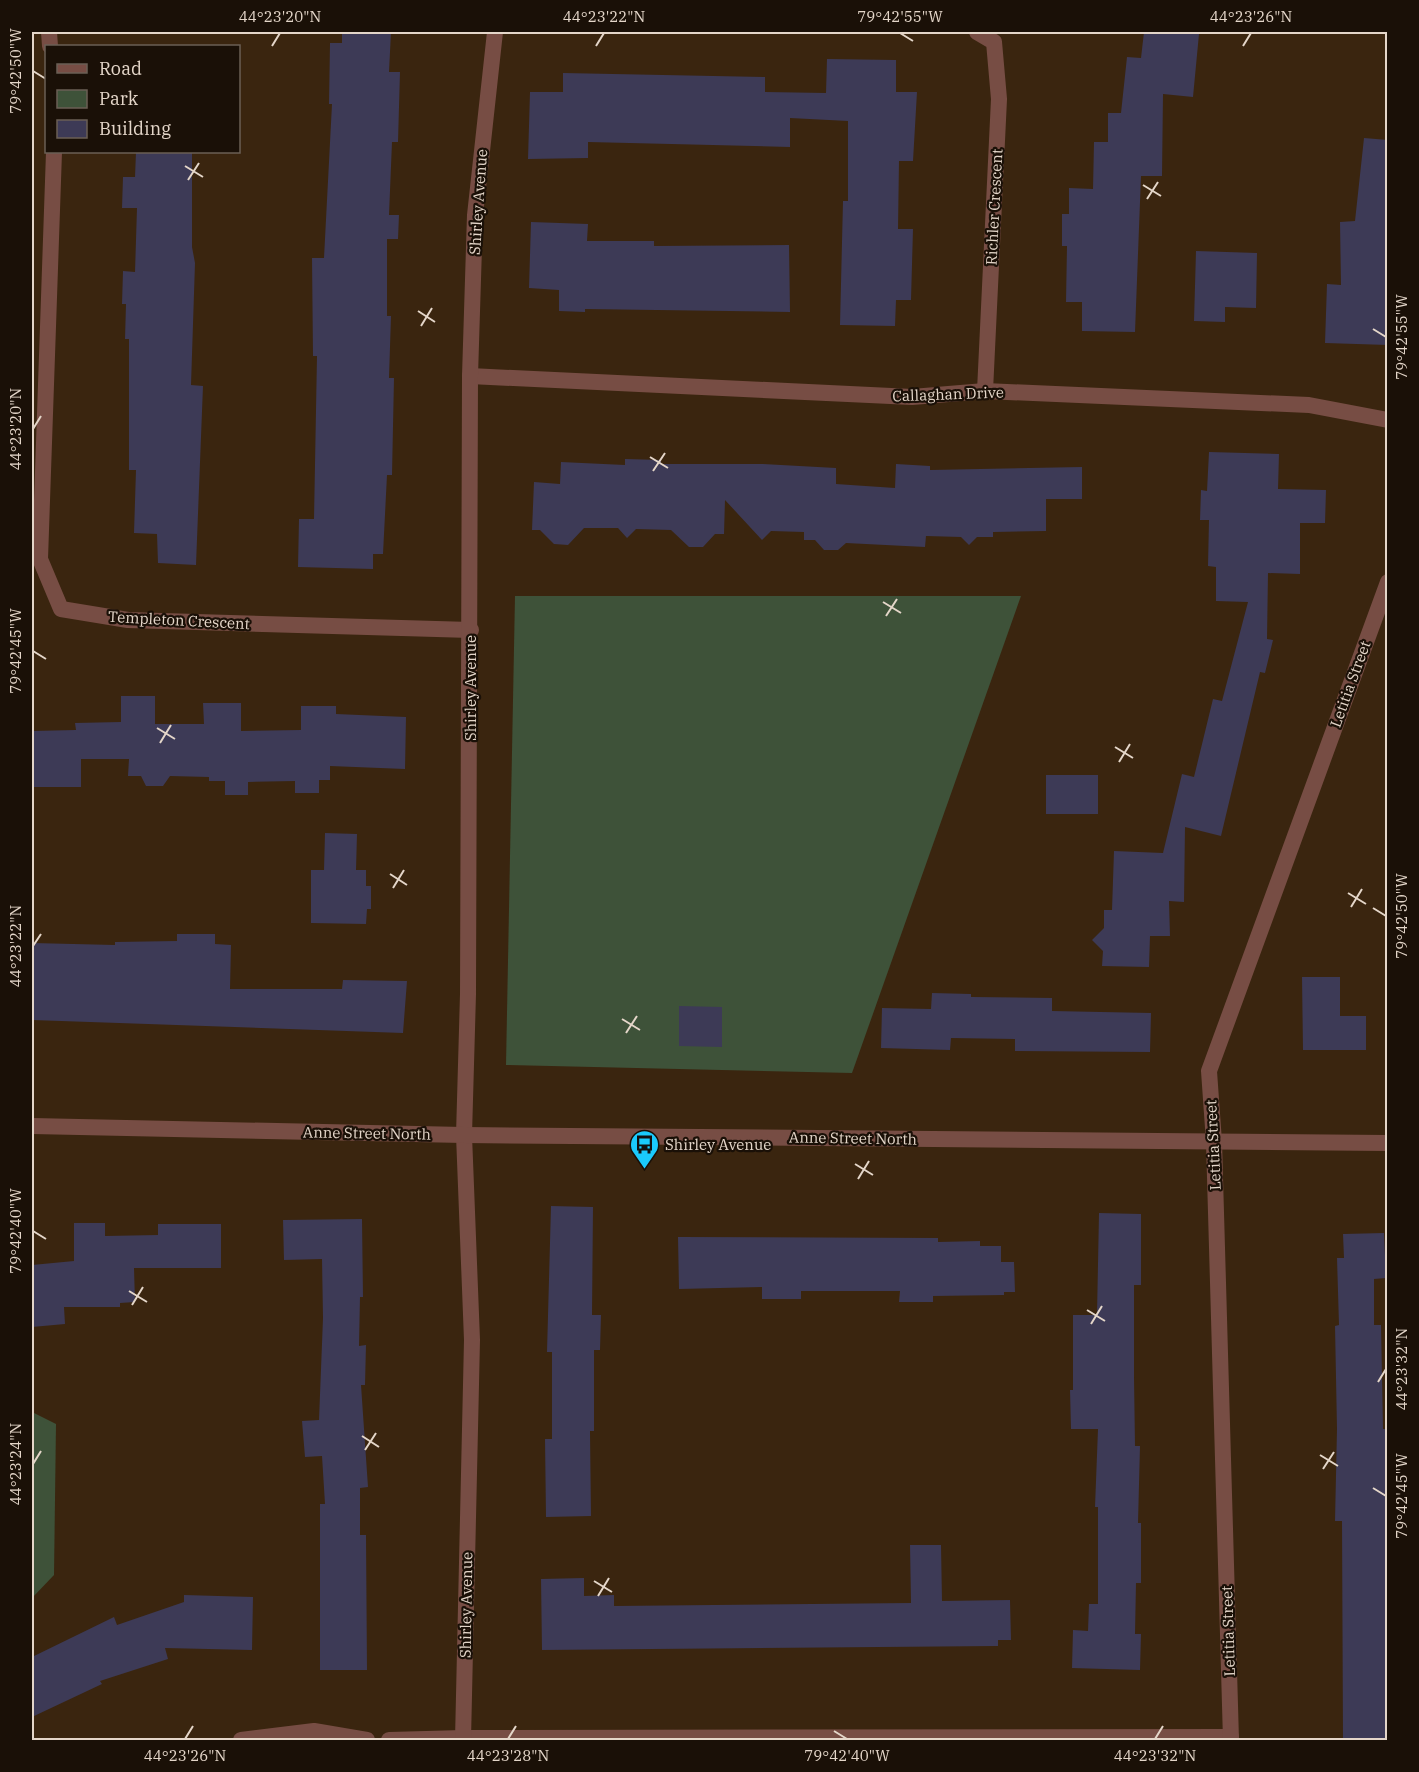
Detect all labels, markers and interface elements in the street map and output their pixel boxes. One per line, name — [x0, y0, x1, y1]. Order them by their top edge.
text: 44°23'20"N — [239, 7, 321, 26]
text: 44°23'22"N — [563, 7, 645, 26]
text: 79°42'55"W — [857, 7, 943, 26]
text: 44°23'26"N — [1210, 7, 1292, 26]
text: 79°42'50"W — [6, 28, 25, 114]
legend — [45, 45, 240, 153]
text: Road — [99, 57, 142, 80]
text: Park — [99, 87, 139, 110]
text: Building — [99, 117, 171, 140]
street label: Shirley Avenue — [465, 148, 491, 256]
street label: Richler Crescent — [981, 148, 1007, 266]
text: 79°42'55"W — [1392, 294, 1411, 380]
street label: Callaghan Drive — [892, 383, 1004, 405]
text: 44°23'20"N — [6, 388, 25, 470]
street label: Templeton Crescent — [108, 607, 250, 633]
text: 79°42'45"W — [6, 608, 25, 694]
street label: Shirley Avenue — [461, 635, 480, 741]
street label: Letitia Street — [1326, 638, 1374, 730]
text: 79°42'50"W — [1392, 873, 1411, 959]
text: 44°23'22"N — [6, 905, 25, 987]
street label: Letitia Street — [1201, 1099, 1225, 1191]
street label: Anne Street North — [303, 1122, 431, 1144]
street label: Anne Street North — [789, 1127, 917, 1149]
bus stop icon: Shirley Avenue — [628, 1128, 660, 1170]
place label: Shirley Avenue — [665, 1135, 771, 1154]
text: 79°42'40"W — [6, 1188, 25, 1274]
text: 44°23'32"N — [1392, 1328, 1411, 1410]
text: 44°23'24"N — [6, 1423, 25, 1505]
text: 79°42'45"W — [1392, 1453, 1411, 1539]
street label: Shirley Avenue — [456, 1552, 476, 1658]
street label: Letitia Street — [1217, 1585, 1239, 1677]
text: 44°23'26"N — [144, 1746, 226, 1765]
text: 44°23'28"N — [467, 1746, 549, 1765]
text: 79°42'40"W — [804, 1746, 890, 1765]
text: 44°23'32"N — [1114, 1746, 1196, 1765]

